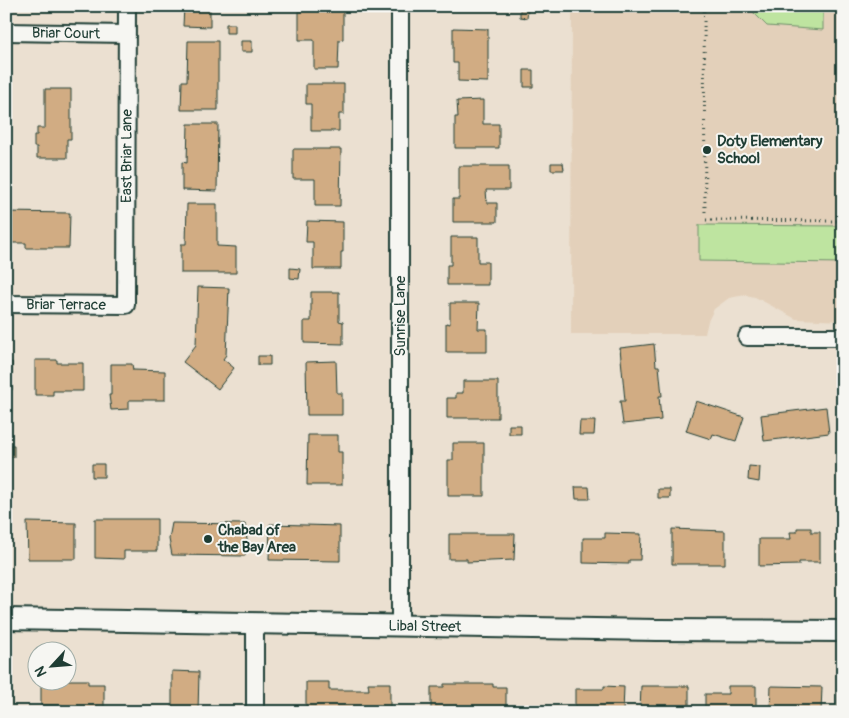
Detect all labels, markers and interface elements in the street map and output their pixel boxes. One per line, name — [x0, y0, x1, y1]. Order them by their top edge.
street label: Briar Court — [32, 23, 101, 44]
street label: East Briar Lane — [117, 108, 137, 203]
place label: Doty Elementary School — [717, 132, 823, 168]
marker: Doty Elementary School — [701, 144, 713, 156]
street label: Sunrise Lane — [391, 275, 410, 357]
street label: Briar Terrace — [26, 295, 107, 315]
place label: Chabad of the Bay Area — [217, 521, 296, 557]
marker: Chabad of the Bay Area — [202, 533, 214, 545]
street label: Libal Street — [388, 616, 463, 637]
north arrow — [28, 640, 78, 690]
text: N — [31, 663, 50, 679]

